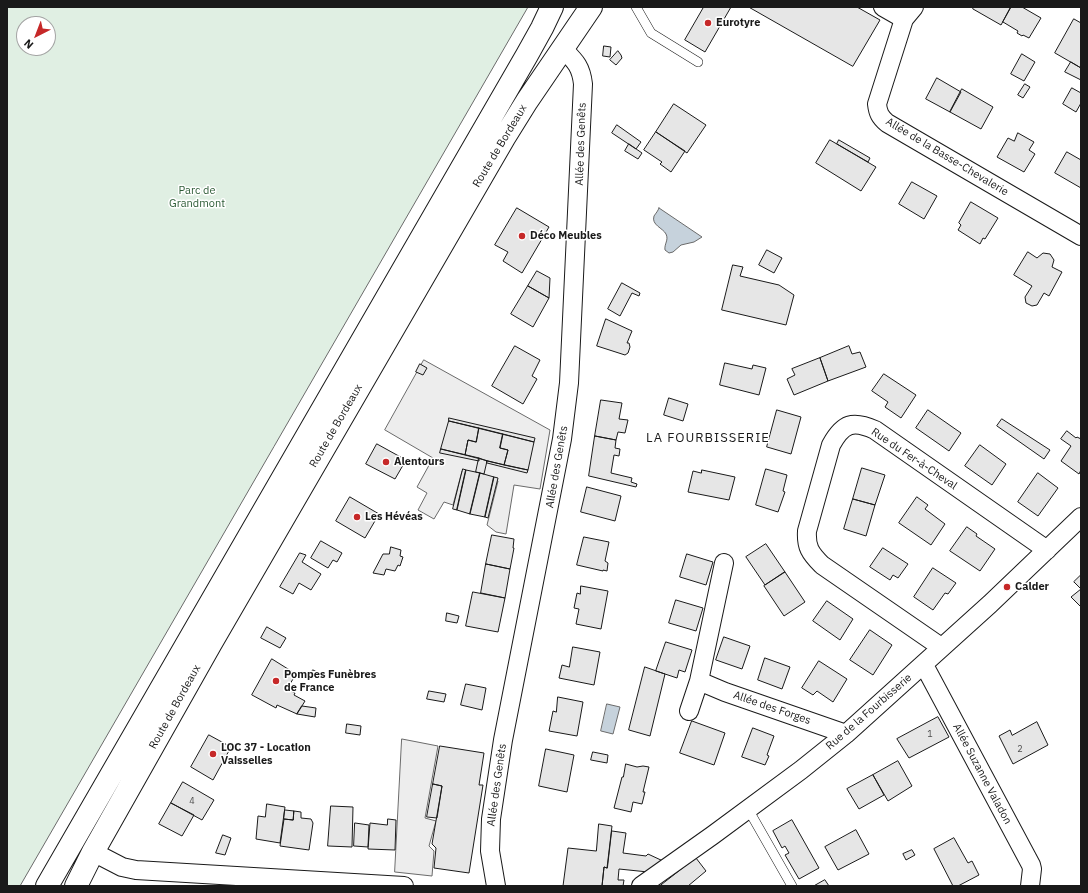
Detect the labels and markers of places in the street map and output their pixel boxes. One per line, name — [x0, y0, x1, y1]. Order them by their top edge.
place label: Eurotyre — [716, 16, 760, 30]
marker: Eurotyre — [703, 18, 713, 28]
place label: Déco Meubles — [530, 229, 602, 243]
marker: Déco Meubles — [517, 231, 527, 241]
place label: Alentours — [394, 455, 445, 469]
marker: Alentours — [381, 457, 391, 467]
place label: Les Hévéas — [365, 510, 423, 524]
marker: Les Hévéas — [352, 512, 362, 522]
place label: Calder — [1015, 580, 1049, 594]
marker: Calder — [1002, 582, 1012, 592]
place label: Pompes Funèbres de France — [284, 668, 376, 694]
marker: Pompes Funèbres de France — [271, 676, 281, 686]
place label: LOC 37 - Location Vaisselles — [221, 741, 311, 767]
marker: LOC 37 - Location Vaisselles — [208, 749, 218, 759]

